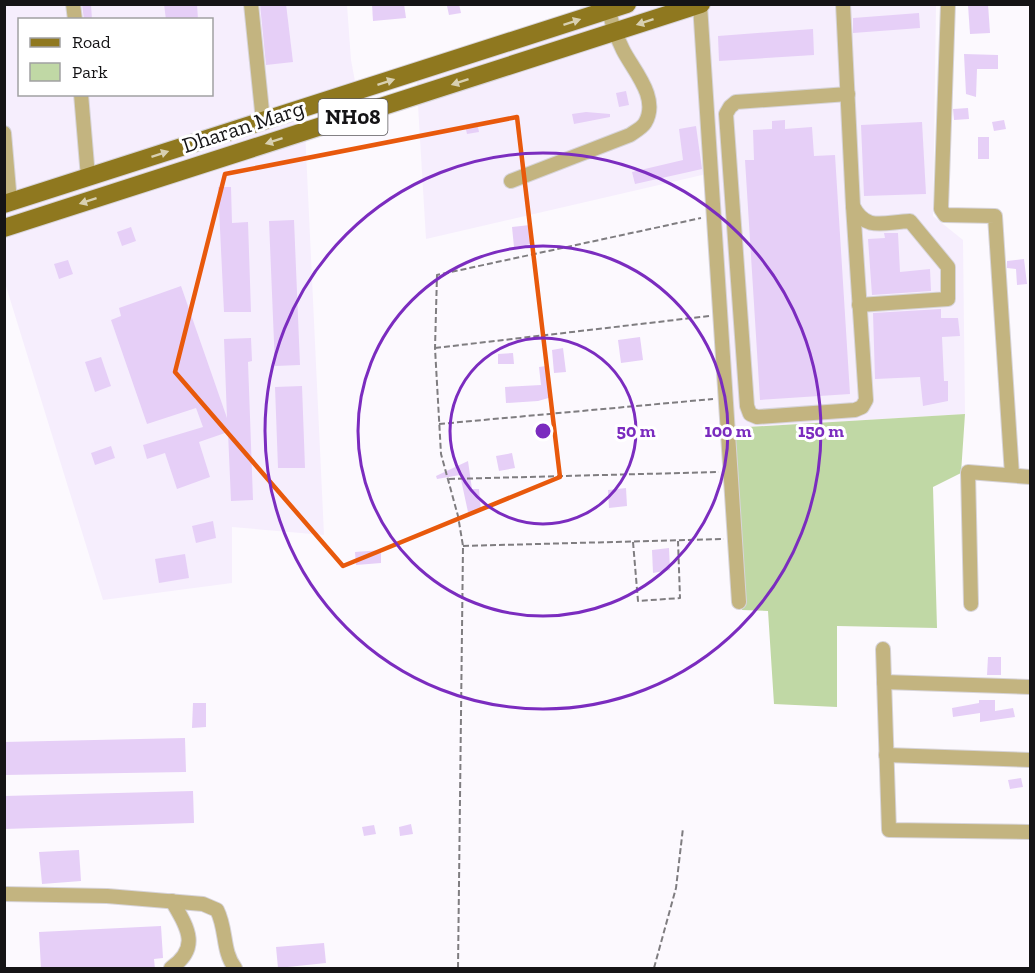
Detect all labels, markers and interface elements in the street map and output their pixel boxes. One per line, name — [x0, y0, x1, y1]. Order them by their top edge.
one-way arrow — [563, 17, 581, 26]
legend — [18, 18, 213, 96]
one-way arrow — [636, 18, 654, 28]
text: Road — [72, 31, 111, 53]
text: Park — [72, 61, 108, 83]
one-way arrow — [377, 77, 395, 86]
one-way arrow — [451, 78, 469, 87]
street label: Dharan Marg — [179, 94, 308, 159]
road number: NH08 — [318, 99, 388, 135]
one-way arrow — [265, 137, 283, 147]
one-way arrow — [151, 149, 169, 158]
one-way arrow — [79, 197, 97, 206]
text: 50 m — [617, 420, 656, 442]
text: 100 m — [704, 420, 752, 442]
text: 150 m — [798, 420, 844, 442]
centre of rings — [533, 421, 553, 441]

